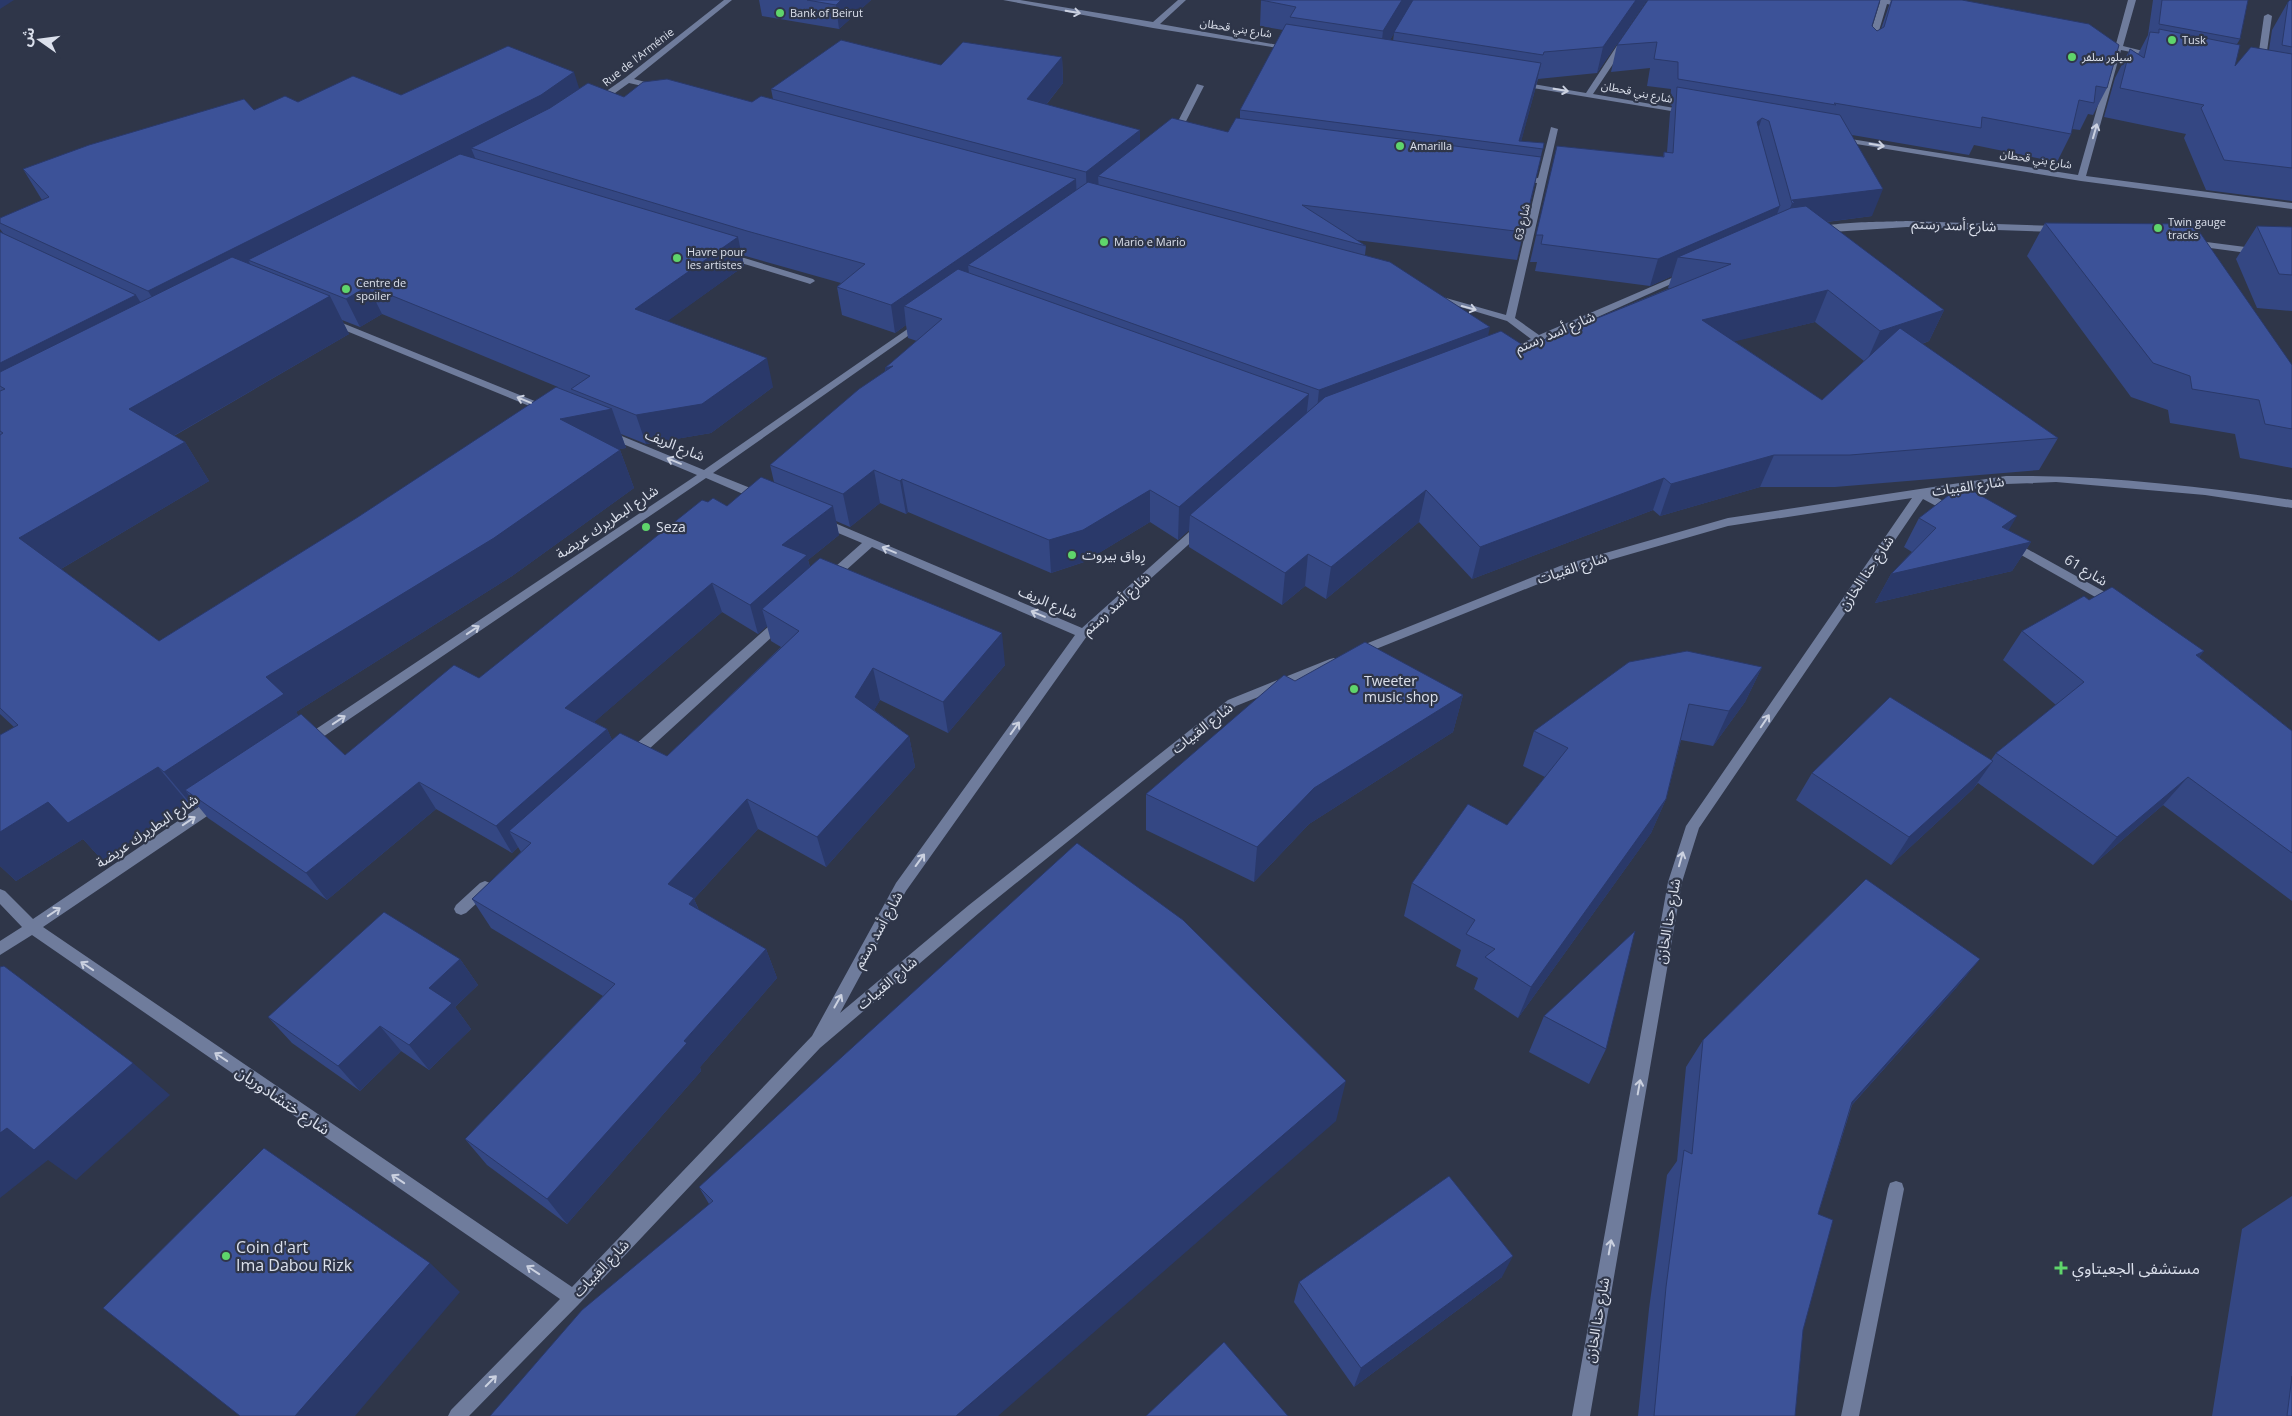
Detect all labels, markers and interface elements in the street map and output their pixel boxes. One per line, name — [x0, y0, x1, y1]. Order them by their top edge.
place label: Bank of Beirut — [790, 5, 863, 20]
marker: Bank of Beirut — [774, 7, 786, 19]
one-way arrow — [1064, 7, 1080, 17]
street label: شارع بني قحطان — [1199, 14, 1273, 43]
north arrow — [15, 15, 65, 65]
street label: Rue de l'Arménie — [599, 24, 677, 89]
text: ش — [15, 25, 38, 48]
place label: Tusk — [2182, 32, 2206, 47]
marker: Tusk — [2166, 34, 2178, 46]
place label: سيلور سلفر — [2081, 49, 2132, 64]
marker: سيلور سلفر — [2066, 51, 2078, 63]
street label: شارع بني قحطان — [1600, 77, 1674, 108]
one-way arrow — [1553, 85, 1569, 95]
one-way arrow — [2090, 123, 2100, 139]
place label: Amarilla — [1410, 138, 1452, 153]
marker: Amarilla — [1394, 140, 1406, 152]
one-way arrow — [1868, 140, 1884, 150]
street label: شارع بني قحطان — [1999, 145, 2073, 174]
street label: شارع 63 — [1510, 202, 1534, 242]
street label: شارع أسد رستم — [1911, 214, 1997, 237]
place label: Twin gauge tracks — [2168, 214, 2226, 242]
marker: Twin gauge tracks — [2152, 222, 2164, 234]
place label: Mario e Mario — [1114, 234, 1186, 249]
marker: Mario e Mario — [1098, 236, 1110, 248]
place label: Havre pour les artistes — [687, 244, 745, 272]
marker: Havre pour les artistes — [671, 252, 683, 264]
place label: Centre de spoiler — [356, 275, 406, 303]
marker: Centre de spoiler — [340, 283, 352, 295]
one-way arrow — [1460, 303, 1476, 313]
street label: شارع أسد رستم — [1512, 306, 1598, 359]
one-way arrow — [517, 394, 532, 404]
street label: شارع الريف — [642, 424, 708, 467]
one-way arrow — [667, 456, 682, 466]
street label: شارع القبيات — [1931, 471, 2006, 502]
street label: شارع البطريرك عريضة — [552, 480, 663, 565]
place label: Seza — [656, 517, 686, 536]
marker: Seza — [640, 521, 652, 533]
street label: شارع حنا الخازن — [1834, 532, 1899, 615]
one-way arrow — [882, 544, 897, 554]
place label: رِواق بيروت — [1082, 545, 1146, 566]
street label: شارع القبيات — [1534, 547, 1610, 590]
marker: رِواق بيروت — [1066, 549, 1078, 561]
street label: شارع 61 — [2060, 549, 2111, 592]
street label: شارع أسد رستم — [1078, 568, 1155, 641]
street label: شارع الريف — [1015, 581, 1081, 624]
one-way arrow — [1031, 609, 1046, 619]
one-way arrow — [466, 625, 480, 635]
place label: Tweeter music shop — [1364, 671, 1438, 706]
marker: Tweeter music shop — [1348, 683, 1360, 695]
street label: شارع القبيات — [1167, 698, 1237, 759]
one-way arrow — [1760, 714, 1770, 728]
one-way arrow — [331, 715, 345, 725]
one-way arrow — [1010, 721, 1020, 735]
street label: شارع البطريرك عريضة — [92, 789, 203, 874]
one-way arrow — [182, 816, 196, 826]
one-way arrow — [1677, 851, 1686, 867]
one-way arrow — [915, 853, 925, 867]
street label: شارع حنا الخازن — [1651, 877, 1686, 965]
street label: شارع أسد رستم — [849, 888, 908, 973]
one-way arrow — [47, 906, 61, 916]
street label: شارع القبيات — [853, 952, 922, 1015]
one-way arrow — [80, 961, 94, 971]
one-way arrow — [834, 994, 844, 1008]
one-way arrow — [214, 1052, 228, 1062]
street label: شارع ختشادوريان — [230, 1060, 335, 1141]
one-way arrow — [1634, 1080, 1644, 1096]
one-way arrow — [392, 1174, 406, 1184]
street label: شارع القبيات — [569, 1235, 634, 1302]
place label: Coin d'art Ima Dabou Rizk — [236, 1236, 353, 1276]
one-way arrow — [1606, 1240, 1616, 1256]
marker: Coin d'art Ima Dabou Rizk — [220, 1250, 232, 1262]
place label: مستشفى الجعيتاوي — [2072, 1257, 2200, 1281]
marker: مستشفى الجعيتاوي — [2054, 1261, 2068, 1275]
one-way arrow — [526, 1265, 540, 1275]
street label: شارع حنا الخازن — [1580, 1276, 1615, 1364]
one-way arrow — [485, 1375, 497, 1387]

